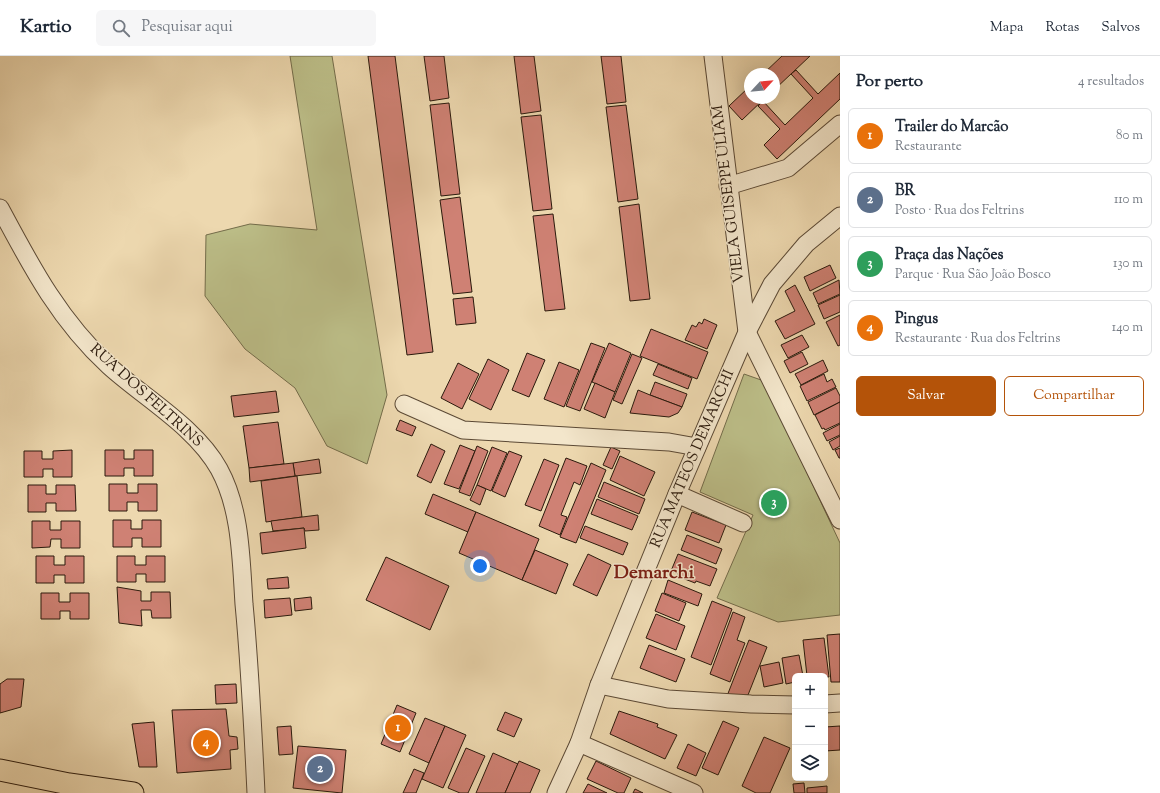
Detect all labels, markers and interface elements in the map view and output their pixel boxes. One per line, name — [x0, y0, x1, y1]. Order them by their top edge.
search box — [96, 10, 376, 46]
text: Kartio — [20, 14, 72, 41]
icon: search — [110, 17, 132, 39]
text: Pesquisar aqui — [142, 17, 233, 38]
text: Mapa — [990, 18, 1023, 38]
text: Rotas — [1045, 18, 1079, 38]
text: Salvos — [1101, 18, 1140, 38]
north arrow — [744, 68, 780, 104]
text: Por perto — [856, 70, 923, 94]
text: 4 resultados — [1078, 73, 1144, 91]
street label: VIELA GUISEPPE ULIAM — [708, 104, 750, 284]
text: Trailer do Marcão — [895, 117, 1008, 138]
text: 1 — [868, 127, 872, 145]
text: 80 m — [1116, 127, 1143, 145]
text: Restaurante — [895, 138, 962, 156]
text: BR — [895, 181, 915, 202]
text: 2 — [867, 191, 873, 209]
text: 110 m — [1114, 191, 1143, 209]
text: Posto · Rua dos Feltrins — [895, 202, 1024, 220]
text: Praça das Nações — [895, 245, 1003, 266]
text: 3 — [867, 255, 873, 273]
text: 130 m — [1113, 255, 1143, 273]
text: Parque · Rua São João Bosco — [895, 266, 1051, 284]
text: Pingus — [895, 309, 938, 330]
text: 4 — [867, 319, 873, 337]
text: 140 m — [1112, 319, 1143, 337]
text: Restaurante · Rua dos Feltrins — [895, 330, 1060, 348]
street label: RUA DOS FELTRINS — [85, 339, 207, 453]
street label: RUA MATEOS DEMARCHI — [646, 366, 740, 551]
button: Salvar — [856, 376, 996, 416]
button: Compartilhar — [1004, 376, 1144, 416]
pin: 3 — [761, 488, 787, 518]
your location — [470, 556, 490, 576]
district label: Demarchi — [614, 560, 695, 587]
map controls — [792, 673, 828, 781]
button: + — [792, 673, 828, 709]
button: − — [792, 709, 828, 745]
pin: 1 — [385, 713, 411, 743]
pin: 4 — [193, 728, 219, 758]
button: layers — [792, 745, 828, 781]
pin: 2 — [307, 754, 333, 784]

